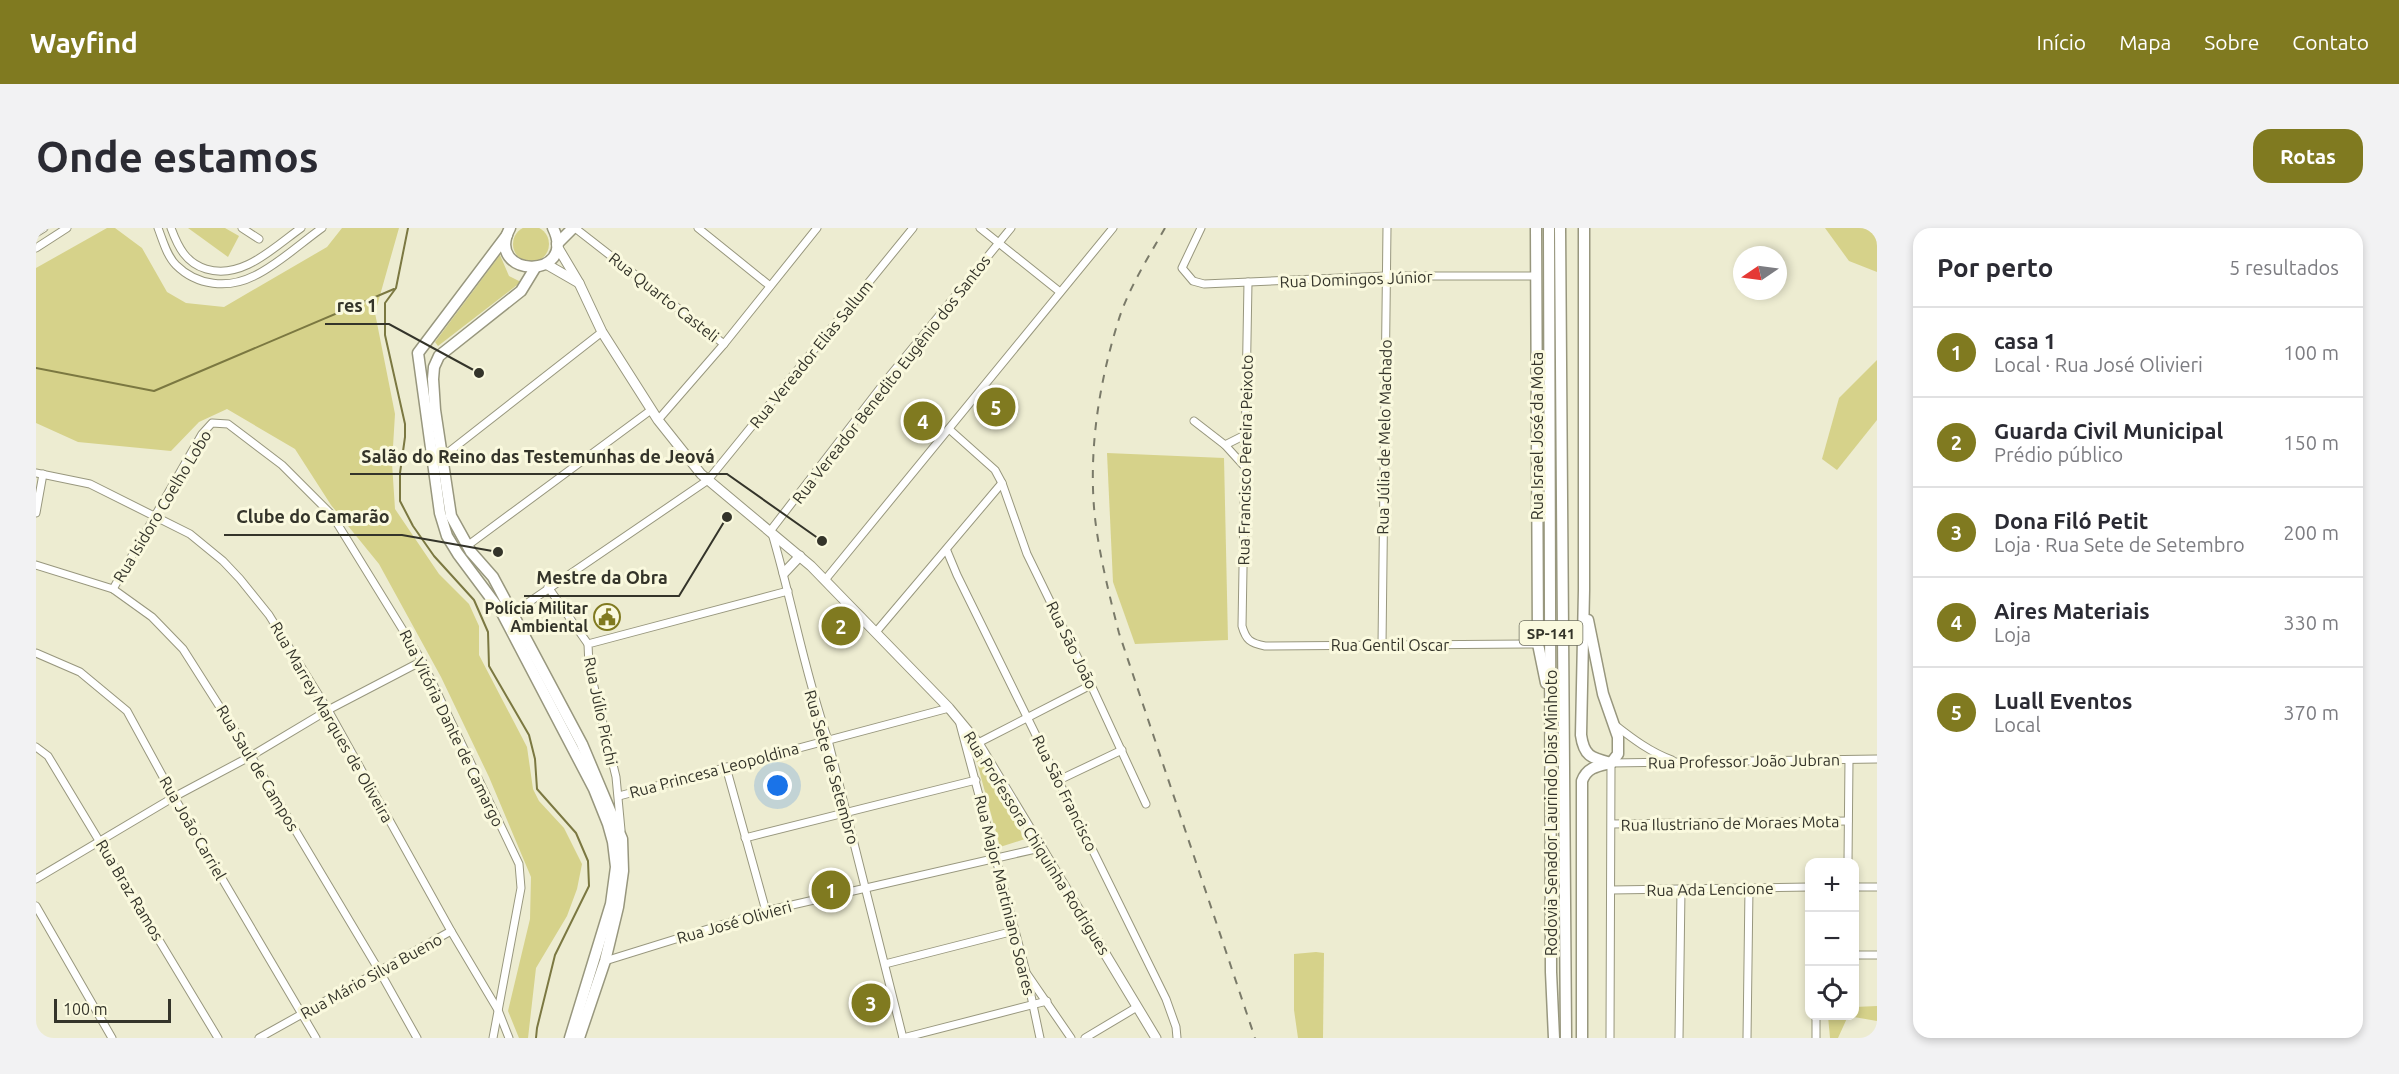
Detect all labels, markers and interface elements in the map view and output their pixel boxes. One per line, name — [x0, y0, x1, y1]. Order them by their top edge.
text: Wayfind — [30, 27, 138, 58]
text: Início — [2037, 30, 2086, 54]
text: Mapa — [2119, 30, 2171, 54]
text: Sobre — [2204, 30, 2259, 54]
text: Contato — [2292, 30, 2369, 54]
button: Rotas — [2253, 129, 2363, 183]
text: Onde estamos — [36, 133, 319, 180]
north arrow — [1733, 246, 1787, 300]
street label: Rua Quarto Casteli — [606, 249, 722, 345]
street label: Rua Vereador Benedito Eugênio dos Santos — [788, 251, 994, 507]
text: Por perto — [1937, 253, 2053, 282]
text: 5 resultados — [2229, 256, 2339, 279]
street label: Rua Domingos Júnior — [1279, 267, 1433, 291]
street label: Rua Vereador Elias Sallum — [746, 277, 876, 431]
callout: res 1 — [325, 288, 389, 324]
text: res 1 — [337, 295, 377, 315]
text: casa 1 — [1994, 328, 2056, 353]
street label: Rua Júlia de Melo Machado — [1373, 339, 1395, 535]
text: 1 — [1951, 341, 1962, 364]
text: 100 m — [2283, 341, 2339, 364]
street label: Rua Israel José da Mota — [1528, 352, 1546, 520]
text: Local · Rua José Olivieri — [1994, 353, 2203, 376]
street label: Rua Francisco Pereira Peixoto — [1234, 354, 1256, 566]
pin: 5 — [976, 384, 1016, 429]
pin: 4 — [904, 398, 942, 444]
text: Guarda Civil Municipal — [1994, 418, 2223, 443]
street label: Rua Isidoro Coelho Lobo — [109, 427, 215, 585]
text: 2 — [1951, 431, 1962, 454]
text: 150 m — [2283, 431, 2339, 454]
callout: Salão do Reino das Testemunhas de Jeová — [350, 438, 727, 474]
text: Prédio público — [1994, 443, 2123, 466]
text: Salão do Reino das Testemunhas de Jeová — [361, 446, 715, 466]
callout: Clube do Camarão — [224, 499, 402, 535]
text: Clube do Camarão — [236, 506, 390, 526]
text: Dona Filó Petit — [1994, 508, 2148, 533]
text: 3 — [1951, 521, 1962, 544]
text: 200 m — [2283, 521, 2339, 544]
text: Loja · Rua Sete de Setembro — [1994, 533, 2245, 556]
callout: Mestre da Obra — [524, 560, 679, 596]
text: Mestre da Obra — [536, 567, 668, 587]
street label: Rua São João — [1043, 598, 1101, 692]
text: Aires Materiais — [1994, 598, 2150, 623]
place label: Polícia Militar Ambiental — [484, 599, 588, 635]
public building icon: Polícia Militar Ambiental — [592, 602, 622, 632]
pin: 2 — [822, 604, 860, 648]
text: 4 — [1951, 611, 1962, 634]
text: 330 m — [2283, 611, 2339, 634]
street label: Rua Marrey Marques de Oliveira — [267, 618, 397, 826]
road number: SP-141 — [1520, 621, 1582, 645]
text: Loja — [1994, 623, 2031, 646]
street label: Rua Vitória Dante de Camargo — [396, 627, 508, 829]
street label: Rua Gentil Oscar — [1331, 636, 1449, 654]
street label: Rua Júlio Picchi — [581, 655, 621, 767]
street label: Rodovia Senador Laurindo Dias Minhoto — [1542, 670, 1560, 956]
street label: Rua Sete de Setembro — [801, 688, 863, 846]
text: Luall Eventos — [1994, 688, 2132, 713]
text: 5 — [1951, 701, 1962, 724]
text: 370 m — [2283, 701, 2339, 724]
street label: Rua Saul de Campos — [213, 702, 303, 834]
text: Local — [1994, 713, 2041, 736]
street label: Rua Professora Chiquinha Rodrigues — [960, 728, 1114, 958]
street label: Rua São Francisco — [1029, 732, 1101, 854]
street label: Rua Princesa Leopoldina — [627, 739, 801, 801]
street label: Rua Professor João Jubran — [1648, 750, 1840, 772]
your location — [763, 771, 792, 800]
street label: Rua João Carriel — [156, 773, 230, 883]
street label: Rua Major Martiniano Soares — [971, 793, 1039, 997]
street label: Rua Ilustriano de Moraes Mota — [1621, 812, 1839, 834]
street label: Rua Braz Ramos — [93, 836, 167, 944]
map controls — [1805, 858, 1859, 1020]
button: + — [1805, 858, 1859, 912]
pin: 1 — [812, 868, 850, 912]
street label: Rua Ada Lencione — [1646, 879, 1774, 899]
street label: Rua José Olivieri — [675, 897, 793, 947]
button: − — [1805, 912, 1859, 966]
street label: Rua Mário Silva Bueno — [297, 930, 445, 1022]
button: locate — [1805, 966, 1859, 1020]
pin: 3 — [852, 980, 890, 1026]
scale bar — [54, 996, 171, 1024]
text: 100 m — [63, 1000, 108, 1018]

